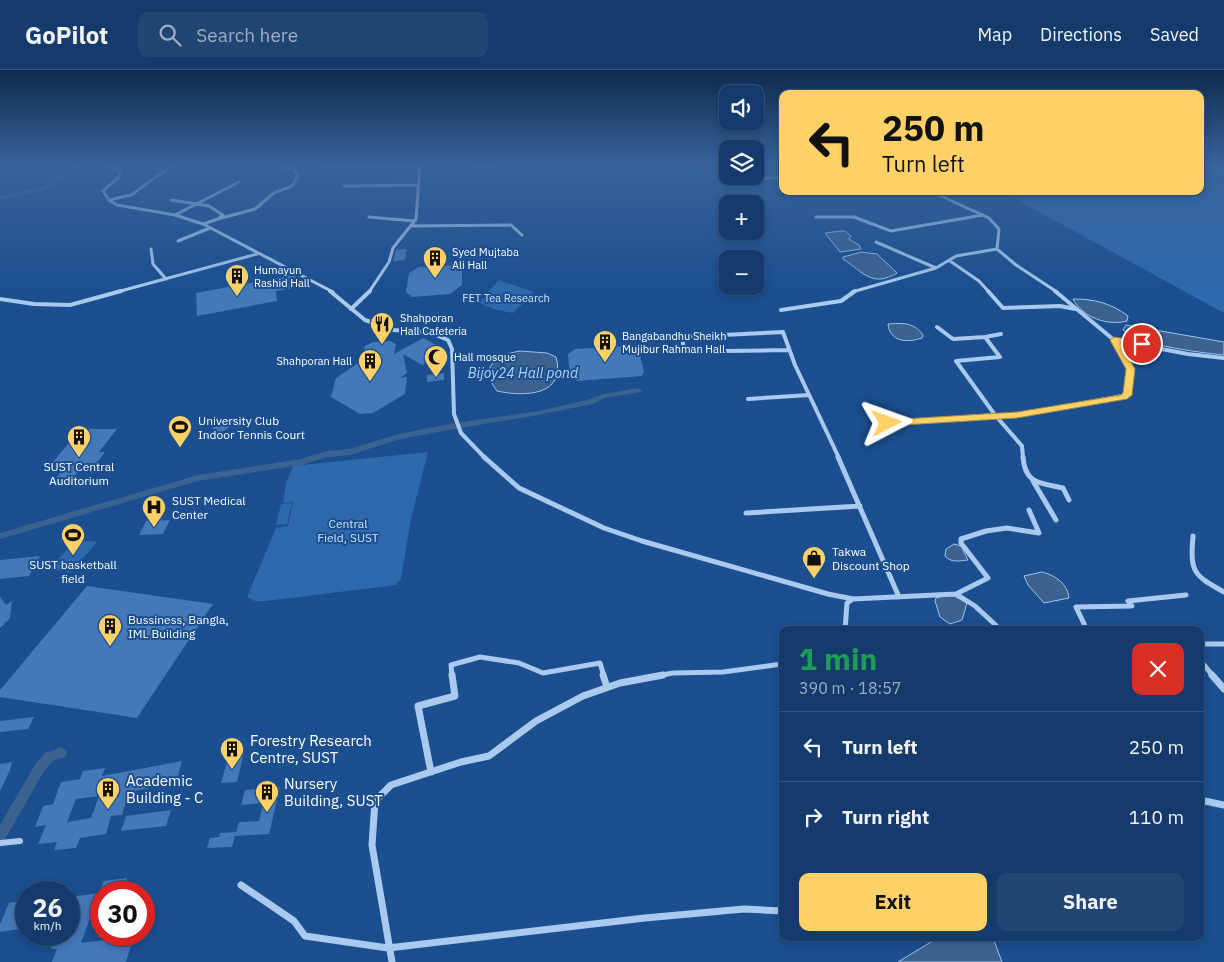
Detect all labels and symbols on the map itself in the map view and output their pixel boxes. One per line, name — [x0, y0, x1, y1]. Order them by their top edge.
building icon: Syed Mujtaba Ali Hall — [422, 245, 448, 279]
place label: Syed Mujtaba Ali Hall — [452, 245, 519, 272]
building icon: Humayun Rashid Hall — [224, 263, 250, 297]
place label: Humayun Rashid Hall — [254, 263, 310, 290]
park label: FET Tea Research — [462, 291, 550, 305]
restaurant icon: Shahporan Hall Cafeteria — [369, 311, 395, 345]
place label: Shahporan Hall Cafeteria — [400, 311, 467, 338]
pin — [1121, 323, 1163, 365]
building icon: Bangabandhu Sheikh Mujibur Rahman Hall — [592, 329, 618, 363]
place label: Bangabandhu Sheikh Mujibur Rahman Hall — [622, 329, 726, 356]
mosque icon: Hall mosque — [423, 344, 449, 378]
building icon: Shahporan Hall — [357, 348, 383, 382]
place label: Hall mosque — [454, 350, 516, 364]
place label: Shahporan Hall — [276, 354, 352, 368]
water label: Bijoy24 Hall pond — [468, 364, 579, 382]
position arrow — [860, 396, 912, 448]
place label: University Club Indoor Tennis Court — [198, 413, 305, 442]
sports icon: University Club Indoor Tennis Court — [167, 414, 193, 448]
building icon: SUST Central Auditorium — [66, 424, 92, 458]
place label: SUST Central Auditorium — [44, 459, 114, 488]
place label: SUST Medical Center — [172, 493, 246, 522]
hospital icon: SUST Medical Center — [141, 494, 167, 528]
park label: Central Field, SUST — [317, 516, 379, 545]
sports icon: SUST basketball field — [60, 522, 86, 556]
place label: Takwa Discount Shop — [832, 544, 910, 573]
shop icon: Takwa Discount Shop — [801, 545, 827, 579]
place label: SUST basketball field — [29, 557, 117, 586]
place label: Bussiness, Bangla, IML Building — [128, 612, 229, 641]
building icon: Bussiness, Bangla, IML Building — [97, 613, 123, 647]
place label: Forestry Research Centre, SUST — [250, 731, 372, 767]
building icon: Forestry Research Centre, SUST — [219, 736, 245, 770]
place label: Academic Building - C — [126, 771, 203, 807]
place label: Nursery Building, SUST — [284, 774, 383, 810]
building icon: Academic Building - C — [95, 776, 121, 810]
building icon: Nursery Building, SUST — [254, 779, 280, 813]
speed limit sign: 30 — [90, 881, 155, 946]

